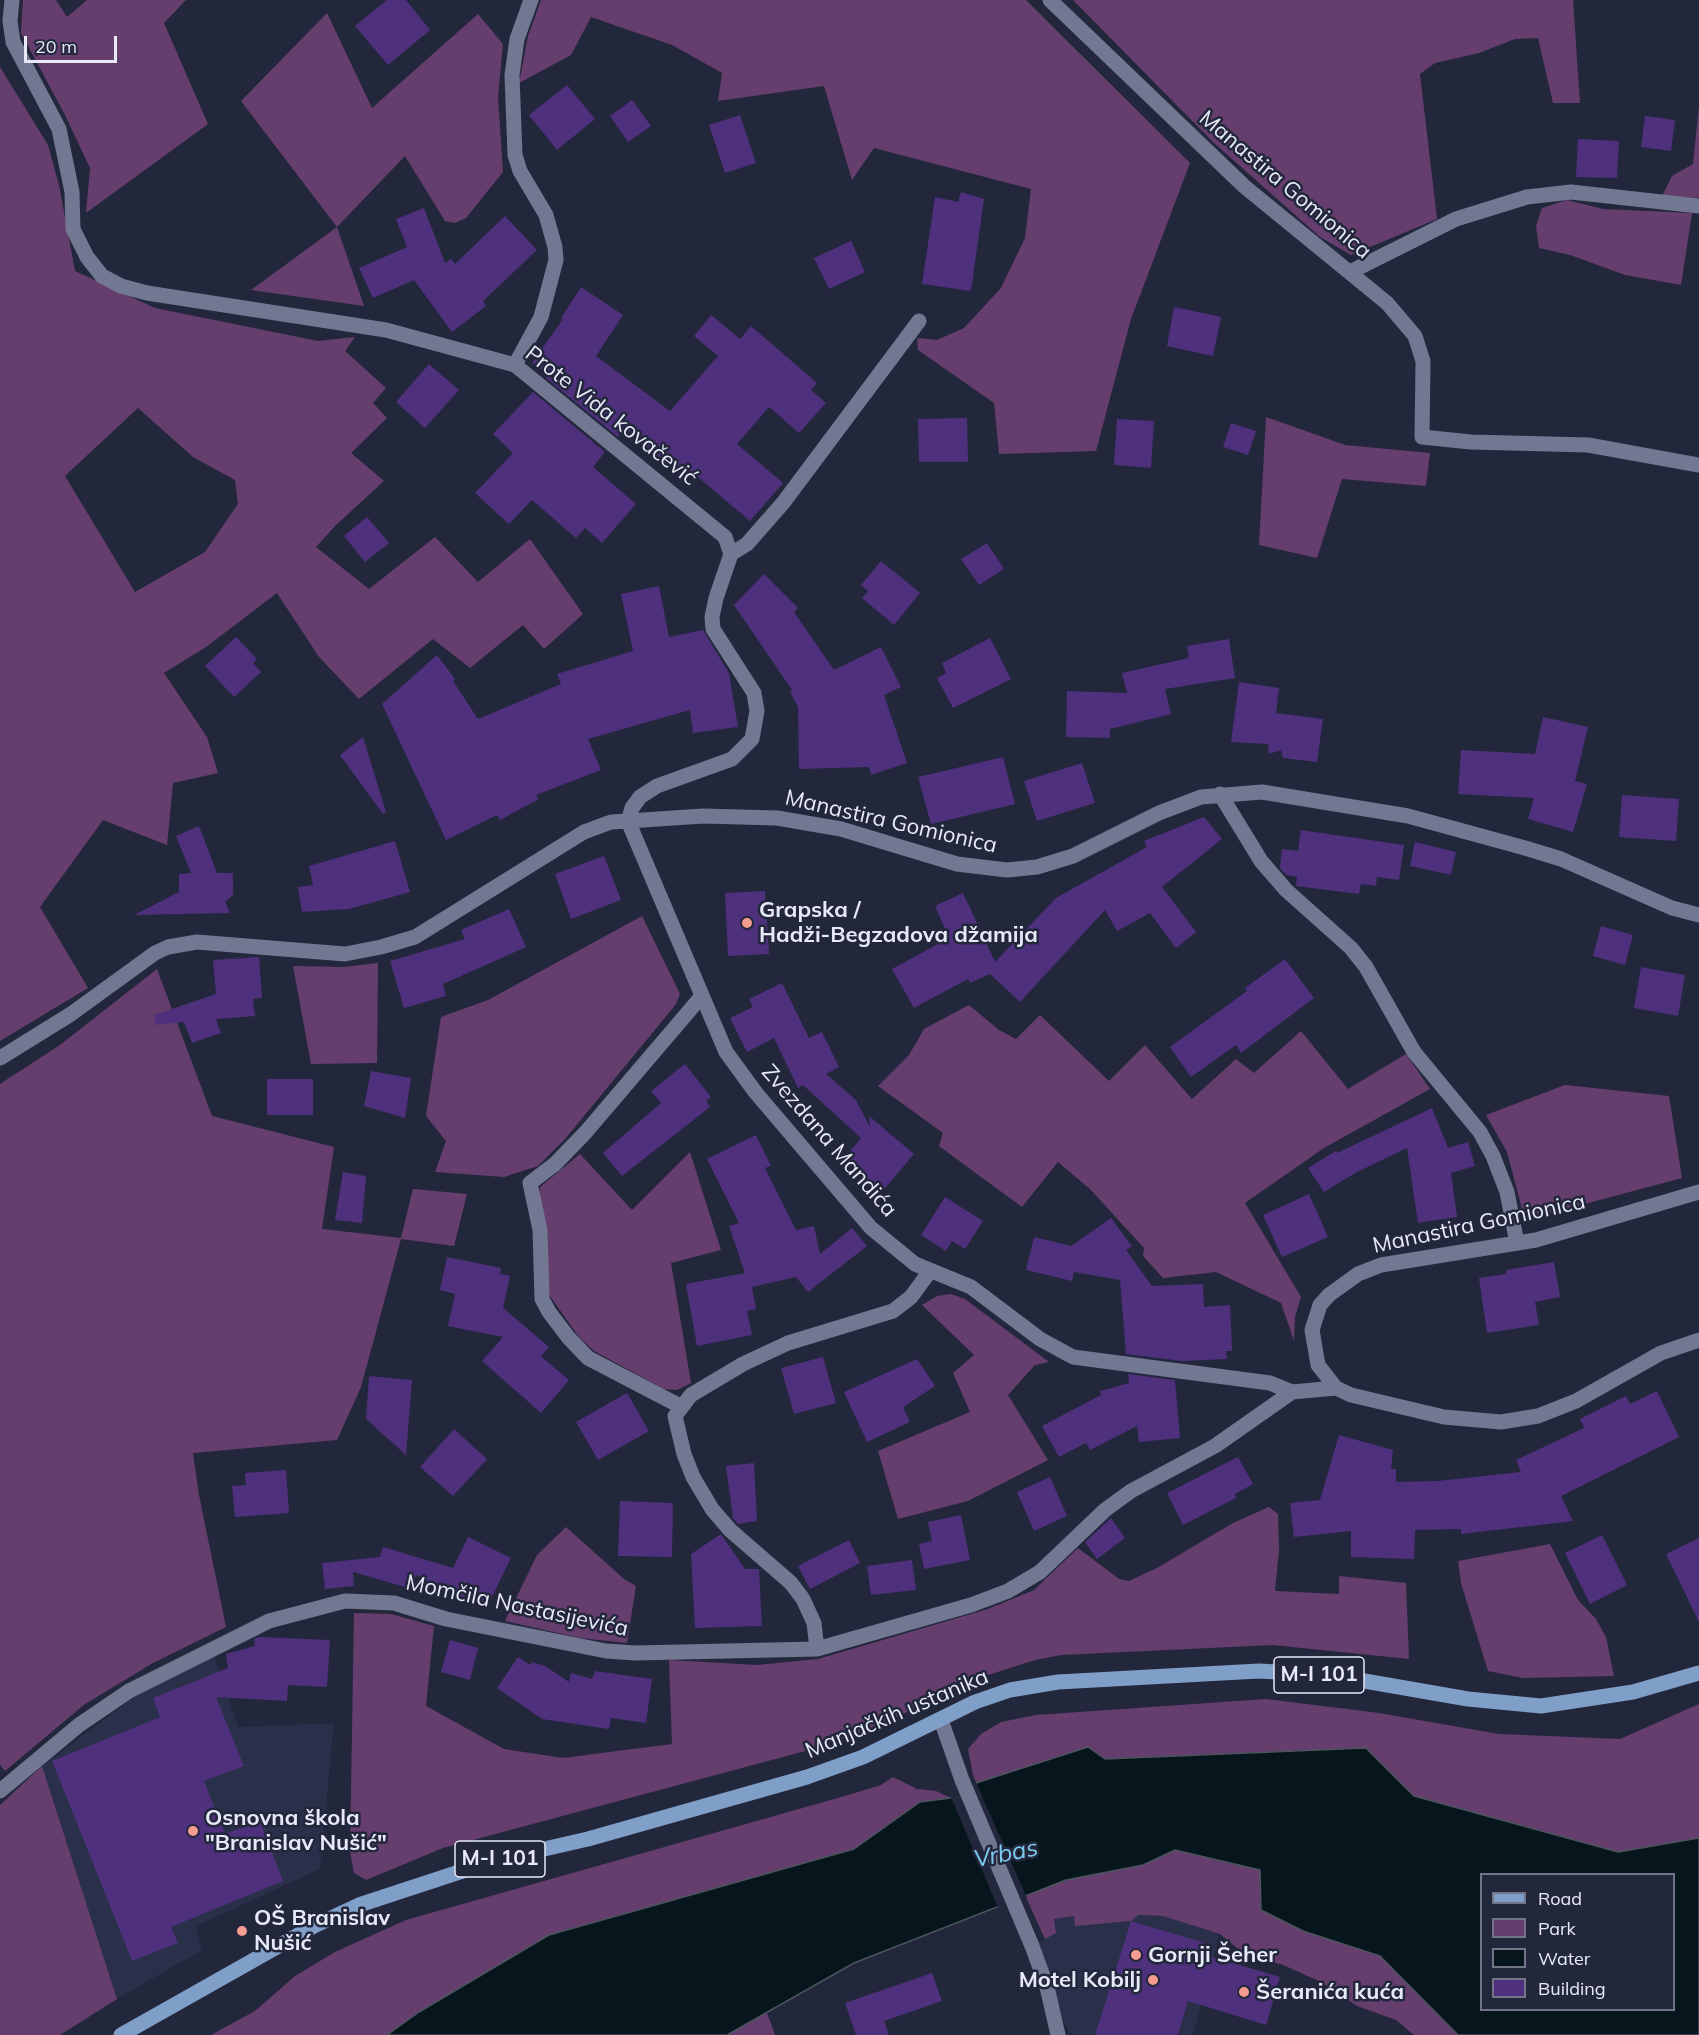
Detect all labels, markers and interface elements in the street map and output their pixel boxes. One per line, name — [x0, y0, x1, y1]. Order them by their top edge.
scale bar — [27, 24, 120, 62]
text: 20 m — [35, 35, 77, 58]
street label: Manastira Gomionica — [1194, 105, 1376, 265]
street label: Prote Vida kovačević — [520, 341, 702, 491]
street label: Manastira Gomionica — [783, 785, 999, 859]
place label: Grapska / Hadži-Begzadova džamija — [759, 897, 1038, 948]
marker: Grapska / Hadži-Begzadova džamija — [740, 916, 754, 930]
street label: Zvezdana Mandića — [756, 1060, 902, 1222]
street label: Manastira Gomionica — [1370, 1189, 1588, 1259]
street label: Momčila Nastasijevića — [403, 1570, 631, 1642]
road number: M-I 101 — [1274, 1657, 1364, 1693]
street label: Manjačkih ustanika — [801, 1663, 993, 1765]
place label: Osnovna škola "Branislav Nušić" — [205, 1805, 387, 1856]
marker: Osnovna škola "Branislav Nušić" — [186, 1824, 200, 1838]
water label: Vrbas — [971, 1834, 1041, 1874]
road number: M-I 101 — [455, 1841, 545, 1877]
legend — [1480, 1873, 1675, 2011]
text: Road — [1538, 1887, 1582, 1910]
place label: OŠ Branislav Nušić — [254, 1905, 390, 1957]
text: Park — [1538, 1917, 1576, 1940]
marker: OŠ Branislav Nušić — [235, 1924, 249, 1938]
place label: Gornji Šeher — [1148, 1942, 1277, 1968]
text: Water — [1538, 1947, 1590, 1970]
marker: Gornji Šeher — [1129, 1948, 1143, 1962]
place label: Motel Kobilj — [1019, 1967, 1141, 1993]
marker: Motel Kobilj — [1146, 1973, 1160, 1987]
text: Building — [1538, 1977, 1606, 2000]
place label: Šeranića kuća — [1256, 1979, 1404, 2005]
marker: Šeranića kuća — [1237, 1985, 1251, 1999]

